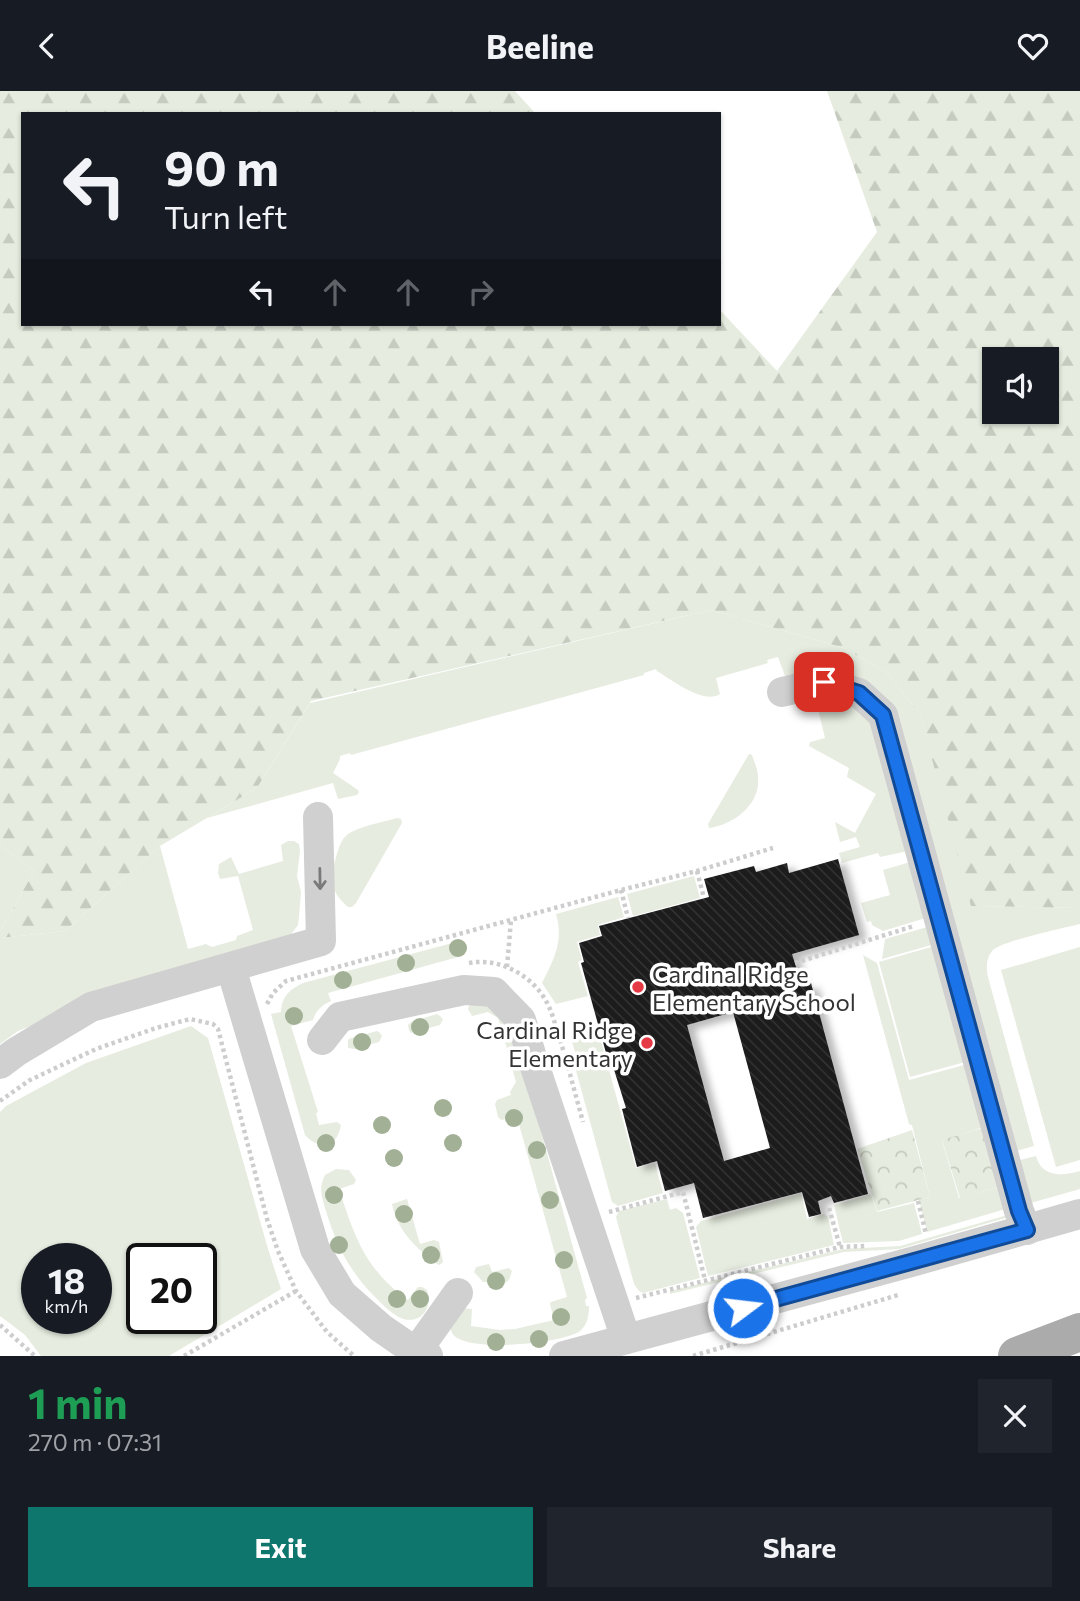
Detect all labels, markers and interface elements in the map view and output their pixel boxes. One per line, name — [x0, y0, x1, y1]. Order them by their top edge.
text: Beeline — [486, 26, 594, 66]
icon: back — [28, 27, 66, 65]
icon: heart — [1014, 27, 1052, 65]
text: 90 m — [164, 136, 279, 196]
icon: left — [49, 140, 140, 231]
text: Turn left — [164, 196, 288, 236]
icon: left — [243, 273, 281, 311]
icon: ahead — [316, 273, 354, 311]
icon: ahead — [389, 273, 427, 311]
icon: right — [462, 273, 500, 311]
map controls — [982, 347, 1059, 424]
button: sound — [982, 347, 1059, 424]
pin — [794, 652, 854, 712]
icon: arrive — [805, 663, 843, 701]
one-way arrow — [313, 867, 326, 890]
place label: Cardinal Ridge Elementary School — [652, 959, 856, 1016]
marker: Cardinal Ridge Elementary School — [630, 979, 646, 995]
place label: Cardinal Ridge Elementary — [476, 1015, 633, 1072]
marker: Cardinal Ridge Elementary — [639, 1035, 655, 1051]
speed limit sign: 20 — [126, 1243, 217, 1334]
text: 18 — [48, 1258, 85, 1301]
position arrow — [706, 1271, 780, 1345]
text: km/h — [45, 1295, 88, 1317]
text: 1 min — [28, 1376, 128, 1428]
button: close — [978, 1379, 1052, 1453]
text: 270 m · 07:31 — [28, 1428, 162, 1456]
button: Exit — [28, 1507, 533, 1587]
button: Share — [547, 1507, 1052, 1587]

